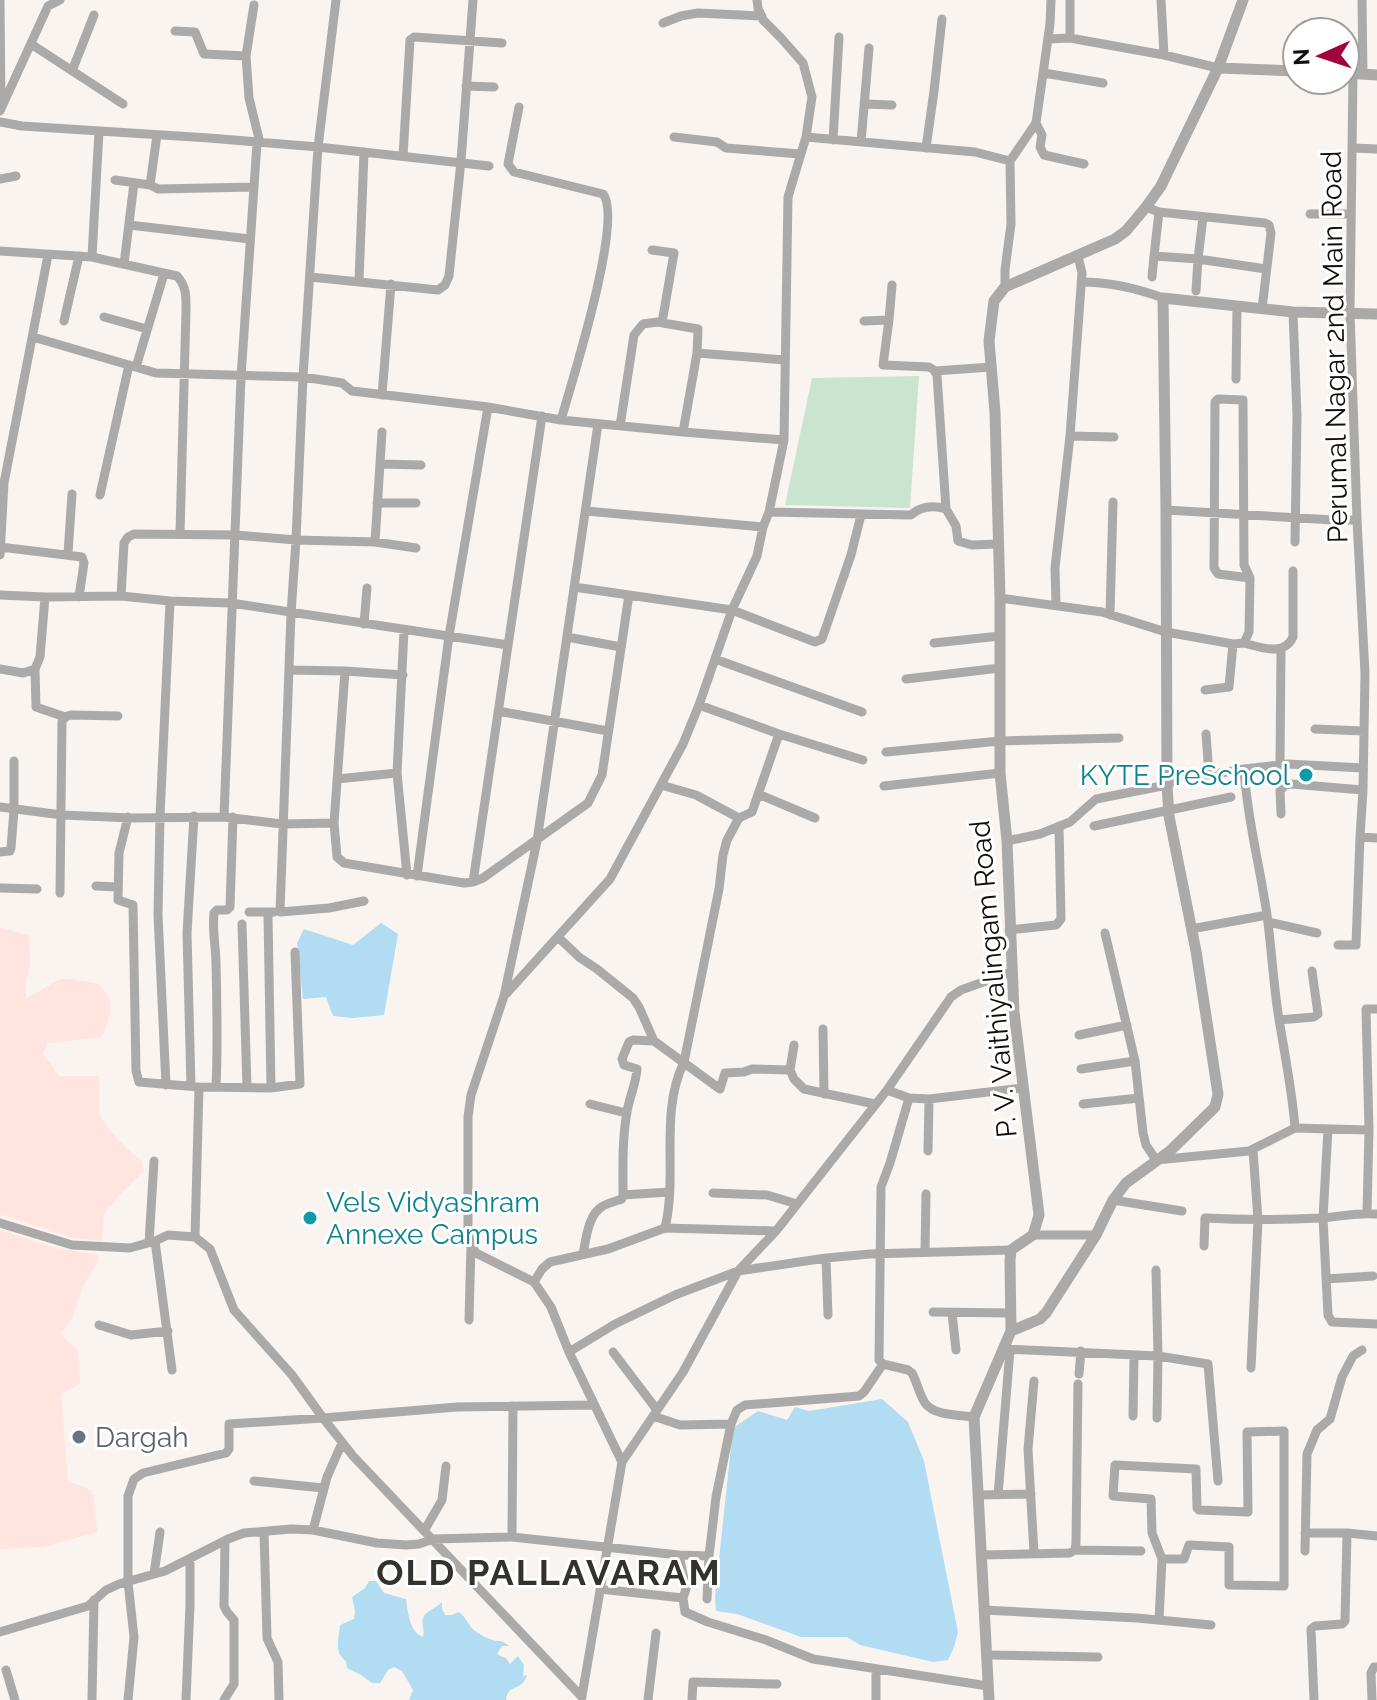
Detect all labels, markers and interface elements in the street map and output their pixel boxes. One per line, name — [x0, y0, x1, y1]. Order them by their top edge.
north arrow — [1281, 16, 1361, 96]
text: N — [1288, 48, 1314, 66]
street label: Perumal Nagar 2nd Main Road — [1315, 151, 1354, 543]
place label: KYTE PreSchool — [1080, 759, 1290, 792]
marker: KYTE PreSchool — [1297, 766, 1315, 784]
street label: P. V. Vaithiyalingam Road — [963, 819, 1024, 1139]
place label: Vels Vidyashram Annexe Campus — [326, 1186, 540, 1251]
marker: Vels Vidyashram Annexe Campus — [301, 1209, 319, 1227]
place label: Dargah — [95, 1421, 189, 1454]
marker: Dargah — [70, 1428, 88, 1446]
district label: OLD PALLAVARAM — [376, 1551, 722, 1593]

